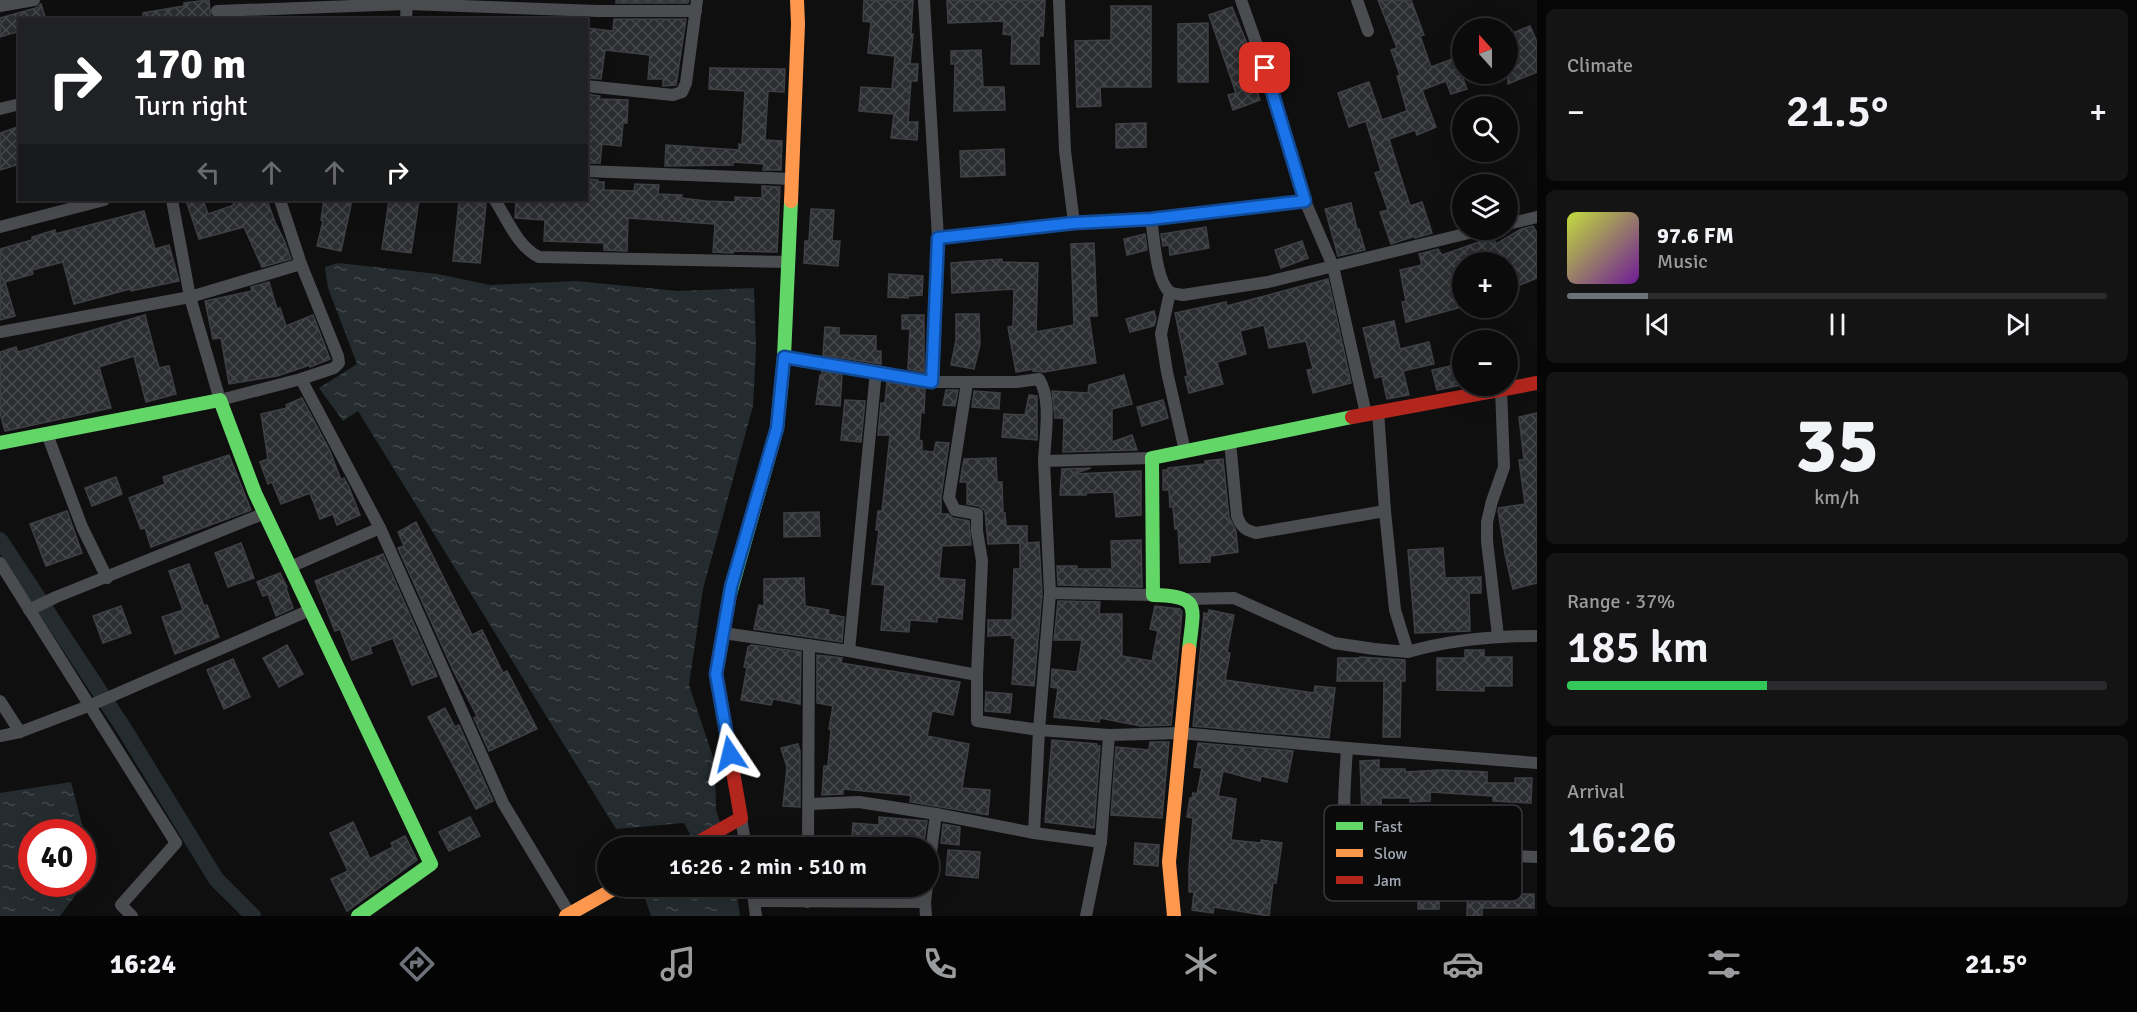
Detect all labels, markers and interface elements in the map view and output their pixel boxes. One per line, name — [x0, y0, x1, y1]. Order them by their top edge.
north arrow — [1452, 18, 1518, 84]
map controls — [1452, 18, 1518, 396]
text: 170 m — [135, 39, 246, 90]
icon: right — [36, 42, 114, 120]
pin — [1239, 42, 1290, 93]
icon: arrive — [1248, 51, 1281, 84]
text: Climate — [1567, 53, 1633, 78]
text: 21.5° — [1786, 84, 1888, 139]
text: Turn right — [135, 90, 248, 123]
text: − — [1567, 92, 1585, 133]
text: + — [2089, 92, 2107, 133]
button: search — [1452, 96, 1518, 162]
icon: left — [192, 156, 225, 189]
icon: ahead — [255, 156, 288, 189]
icon: ahead — [318, 156, 351, 189]
icon: right — [381, 156, 414, 189]
button: layers — [1452, 174, 1518, 240]
text: 97.6 FM — [1657, 222, 1734, 249]
text: Music — [1657, 249, 1708, 274]
button: + — [1452, 252, 1518, 318]
icon: previous — [1641, 308, 1674, 341]
icon: pause — [1821, 308, 1854, 341]
icon: next — [2001, 308, 2034, 341]
button: − — [1452, 330, 1518, 396]
text: 35 — [1795, 398, 1879, 494]
text: km/h — [1814, 485, 1860, 510]
text: Range · 37% — [1567, 589, 1675, 614]
text: 185 km — [1567, 620, 1709, 675]
position arrow — [698, 722, 762, 786]
text: Arrival — [1567, 779, 1625, 804]
legend — [1324, 805, 1522, 901]
text: 16:26 — [1567, 810, 1677, 865]
text: Fast — [1374, 817, 1403, 837]
speed limit sign: 40 — [18, 819, 96, 897]
text: Slow — [1374, 844, 1408, 864]
text: 16:26 · 2 min · 510 m — [669, 853, 867, 880]
text: Jam — [1374, 871, 1402, 891]
icon: directions — [396, 943, 438, 985]
icon: music — [657, 943, 699, 985]
icon: phone — [919, 943, 961, 985]
icon: climate — [1180, 943, 1222, 985]
icon: car — [1442, 943, 1484, 985]
icon: filters — [1703, 943, 1745, 985]
text: 16:24 — [110, 948, 176, 981]
text: 21.5° — [1965, 948, 2027, 981]

